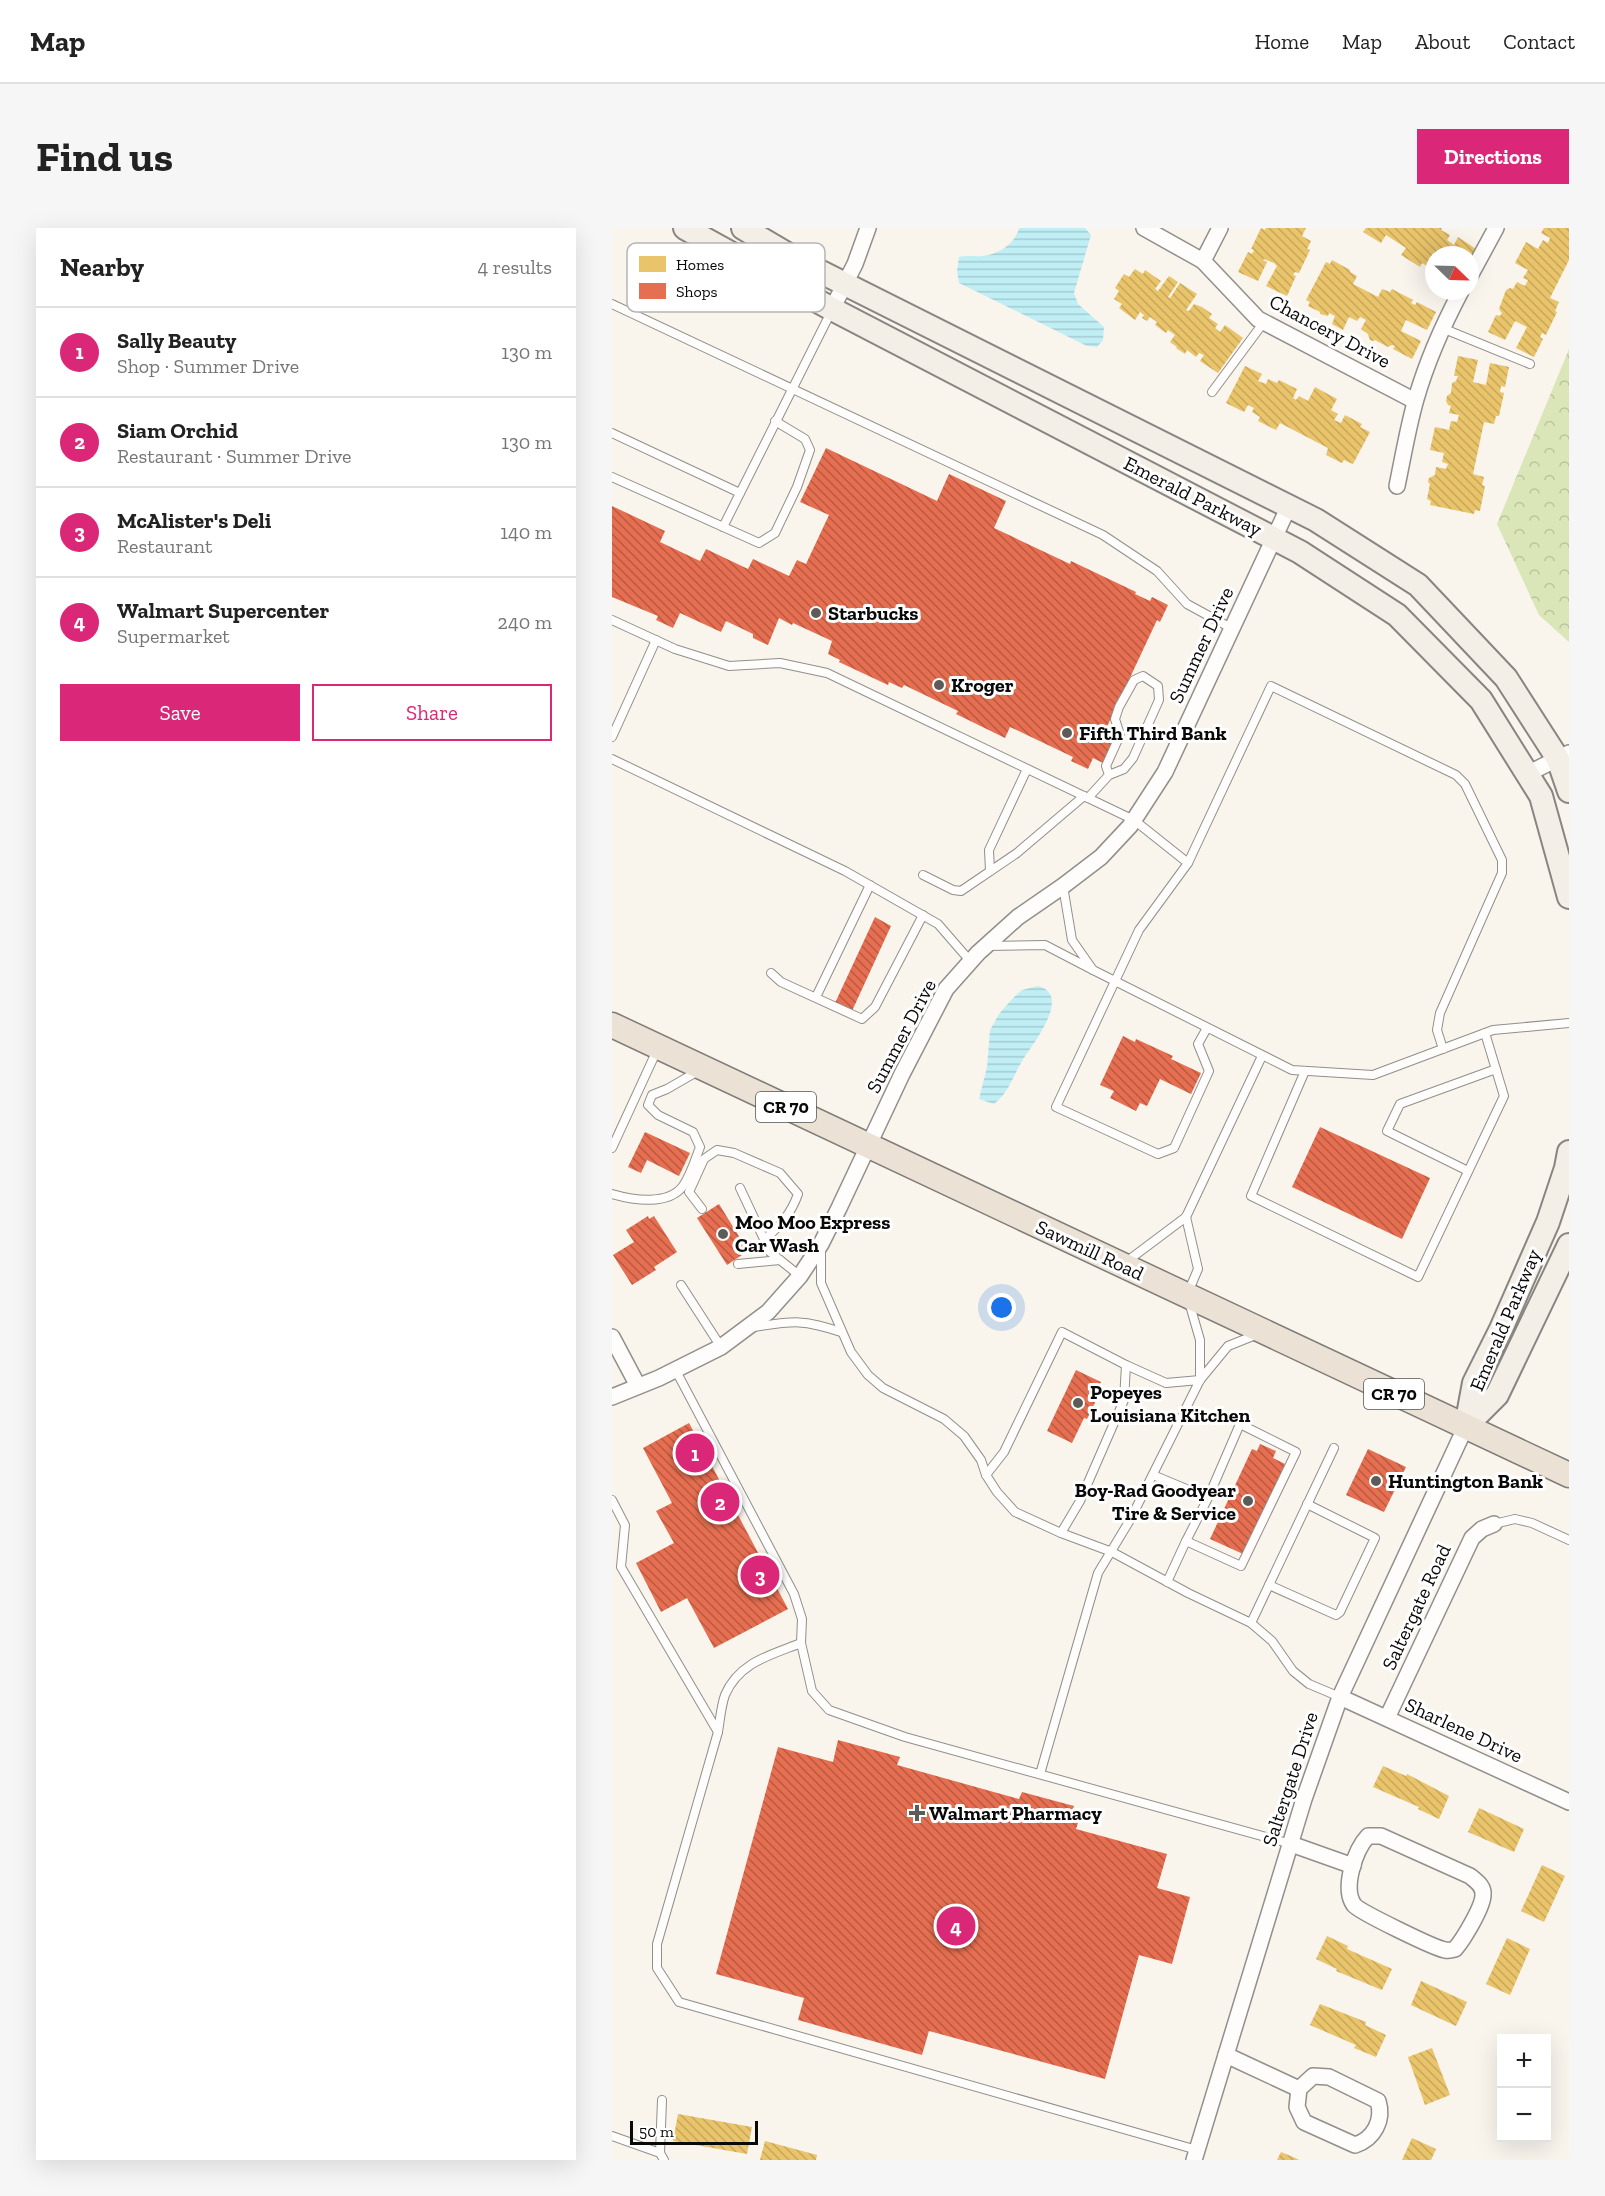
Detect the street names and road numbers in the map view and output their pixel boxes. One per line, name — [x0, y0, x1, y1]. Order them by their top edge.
street label: Chancery Drive — [1265, 289, 1395, 373]
street label: Emerald Parkway — [1120, 451, 1267, 542]
street label: Summer Drive — [1164, 583, 1238, 707]
street label: Summer Drive — [861, 975, 941, 1097]
road number: CR 70 — [756, 1092, 816, 1122]
street label: Sawmill Road — [1032, 1215, 1148, 1285]
street label: Emerald Parkway — [1464, 1245, 1546, 1395]
road number: CR 70 — [1364, 1379, 1424, 1409]
street label: Saltergate Road — [1376, 1540, 1456, 1674]
street label: Sharlene Drive — [1401, 1692, 1527, 1768]
street label: Saltergate Drive — [1257, 1709, 1323, 1849]

